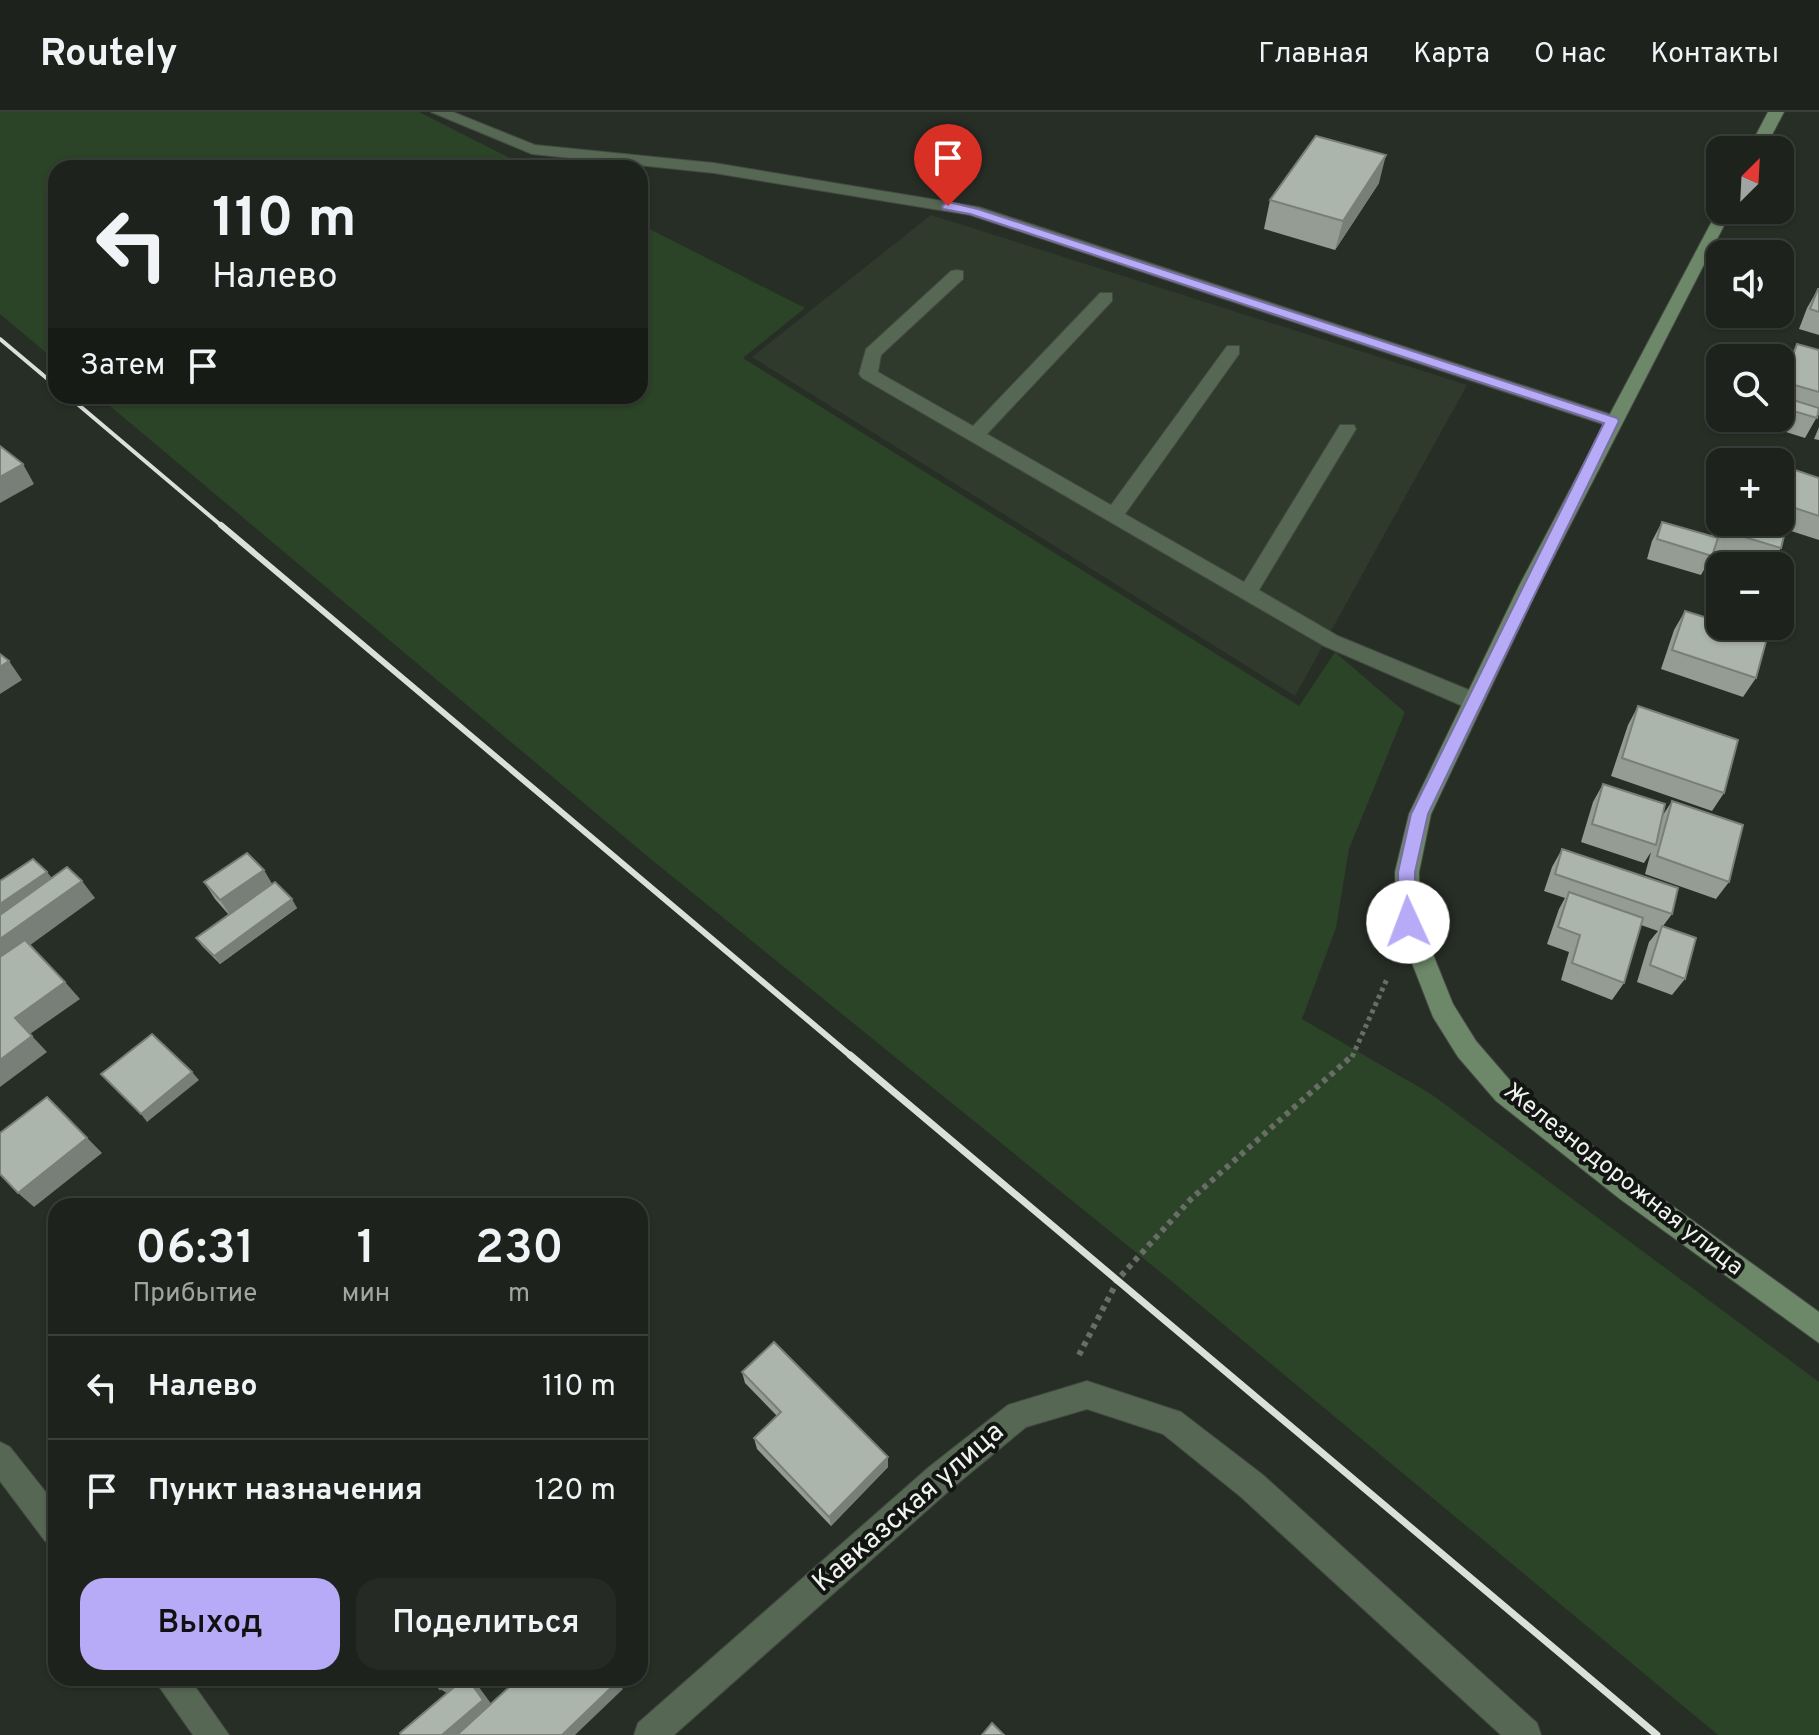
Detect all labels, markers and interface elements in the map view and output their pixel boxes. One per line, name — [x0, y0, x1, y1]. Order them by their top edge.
text: Routely — [40, 31, 178, 80]
text: Главная — [1258, 37, 1369, 73]
text: Карта — [1413, 37, 1490, 73]
text: О нас — [1534, 37, 1607, 73]
text: Контакты — [1651, 37, 1779, 73]
pin — [914, 124, 982, 206]
icon: arrive — [926, 136, 970, 180]
north arrow — [1706, 136, 1794, 224]
map controls — [1706, 136, 1794, 640]
text: 110 m — [212, 186, 357, 256]
icon: left — [80, 192, 184, 296]
button: sound — [1706, 240, 1794, 328]
text: Налево — [212, 255, 338, 301]
icon: arrive — [181, 344, 225, 388]
button: search — [1706, 344, 1794, 432]
text: Затем — [80, 348, 165, 385]
button: + — [1706, 448, 1794, 536]
button: − — [1706, 552, 1794, 640]
position arrow — [1366, 880, 1450, 964]
street label: Железнодорожная улица — [1497, 1077, 1749, 1283]
text: 06:31 — [135, 1220, 255, 1280]
text: 1 — [357, 1220, 375, 1280]
text: 230 — [475, 1220, 564, 1280]
text: Прибытие — [132, 1278, 257, 1311]
text: мин — [342, 1278, 390, 1311]
text: m — [508, 1278, 530, 1311]
icon: left — [80, 1365, 124, 1409]
text: Налево — [148, 1369, 257, 1406]
text: 110 m — [542, 1369, 616, 1406]
street label: Кавказская улица — [806, 1415, 1012, 1601]
icon: arrive — [80, 1469, 124, 1513]
text: Пункт назначения — [148, 1473, 422, 1510]
text: 120 m — [535, 1473, 616, 1510]
button: Выход — [80, 1578, 340, 1670]
button: Поделиться — [356, 1578, 616, 1670]

